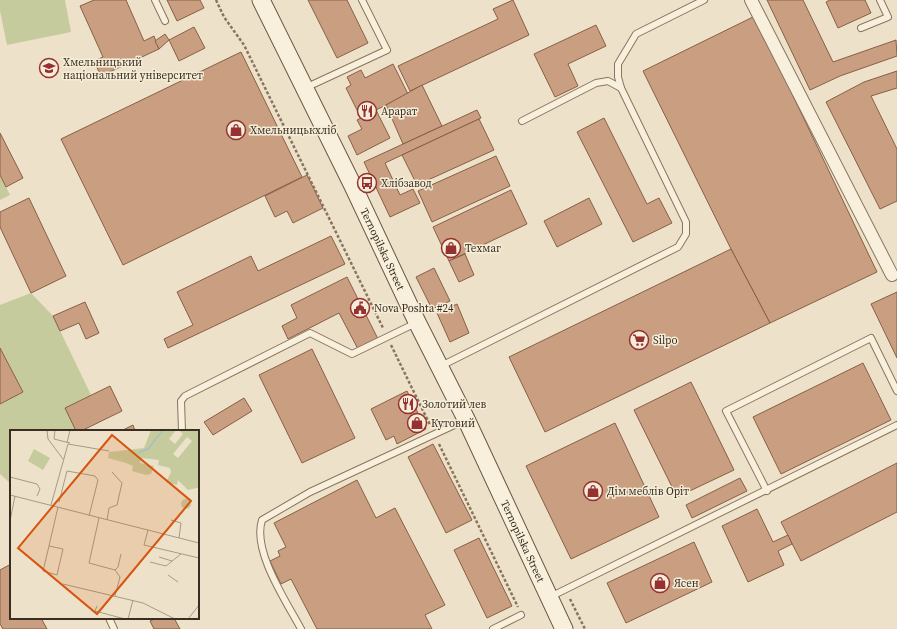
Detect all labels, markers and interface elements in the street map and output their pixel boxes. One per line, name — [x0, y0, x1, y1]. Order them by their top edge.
place label: Хмельницький національний університет — [63, 55, 203, 83]
school or university icon: Хмельницький національний університет — [38, 57, 60, 79]
restaurant icon: Арарат — [356, 100, 378, 122]
place label: Арарат — [381, 104, 418, 119]
shop icon: Хмельницькхліб — [225, 119, 247, 141]
place label: Хмельницькхліб — [250, 123, 336, 138]
bus stop icon: Хлібзавод — [356, 172, 378, 194]
place label: Хлібзавод — [381, 176, 432, 191]
street label: Ternopilska Street — [357, 205, 409, 293]
shop icon: Техмаг — [440, 237, 462, 259]
place label: Техмаг — [465, 241, 501, 256]
public building icon: Nova Poshta #24 — [349, 297, 371, 319]
place label: Nova Poshta #24 — [374, 301, 454, 316]
supermarket icon: Silpo — [628, 329, 650, 351]
place label: Silpo — [653, 333, 677, 348]
restaurant icon: Золотий лев — [397, 393, 419, 415]
place label: Золотий лев — [422, 397, 487, 412]
shop icon: Кутовий — [406, 412, 428, 434]
place label: Кутовий — [431, 416, 475, 431]
inset map — [10, 430, 199, 619]
shop icon: Дім меблів Оріт — [582, 480, 604, 502]
place label: Дім меблів Оріт — [607, 484, 689, 499]
street label: Ternopilska Street — [497, 497, 549, 585]
shop icon: Ясен — [649, 572, 671, 594]
place label: Ясен — [674, 576, 699, 591]

